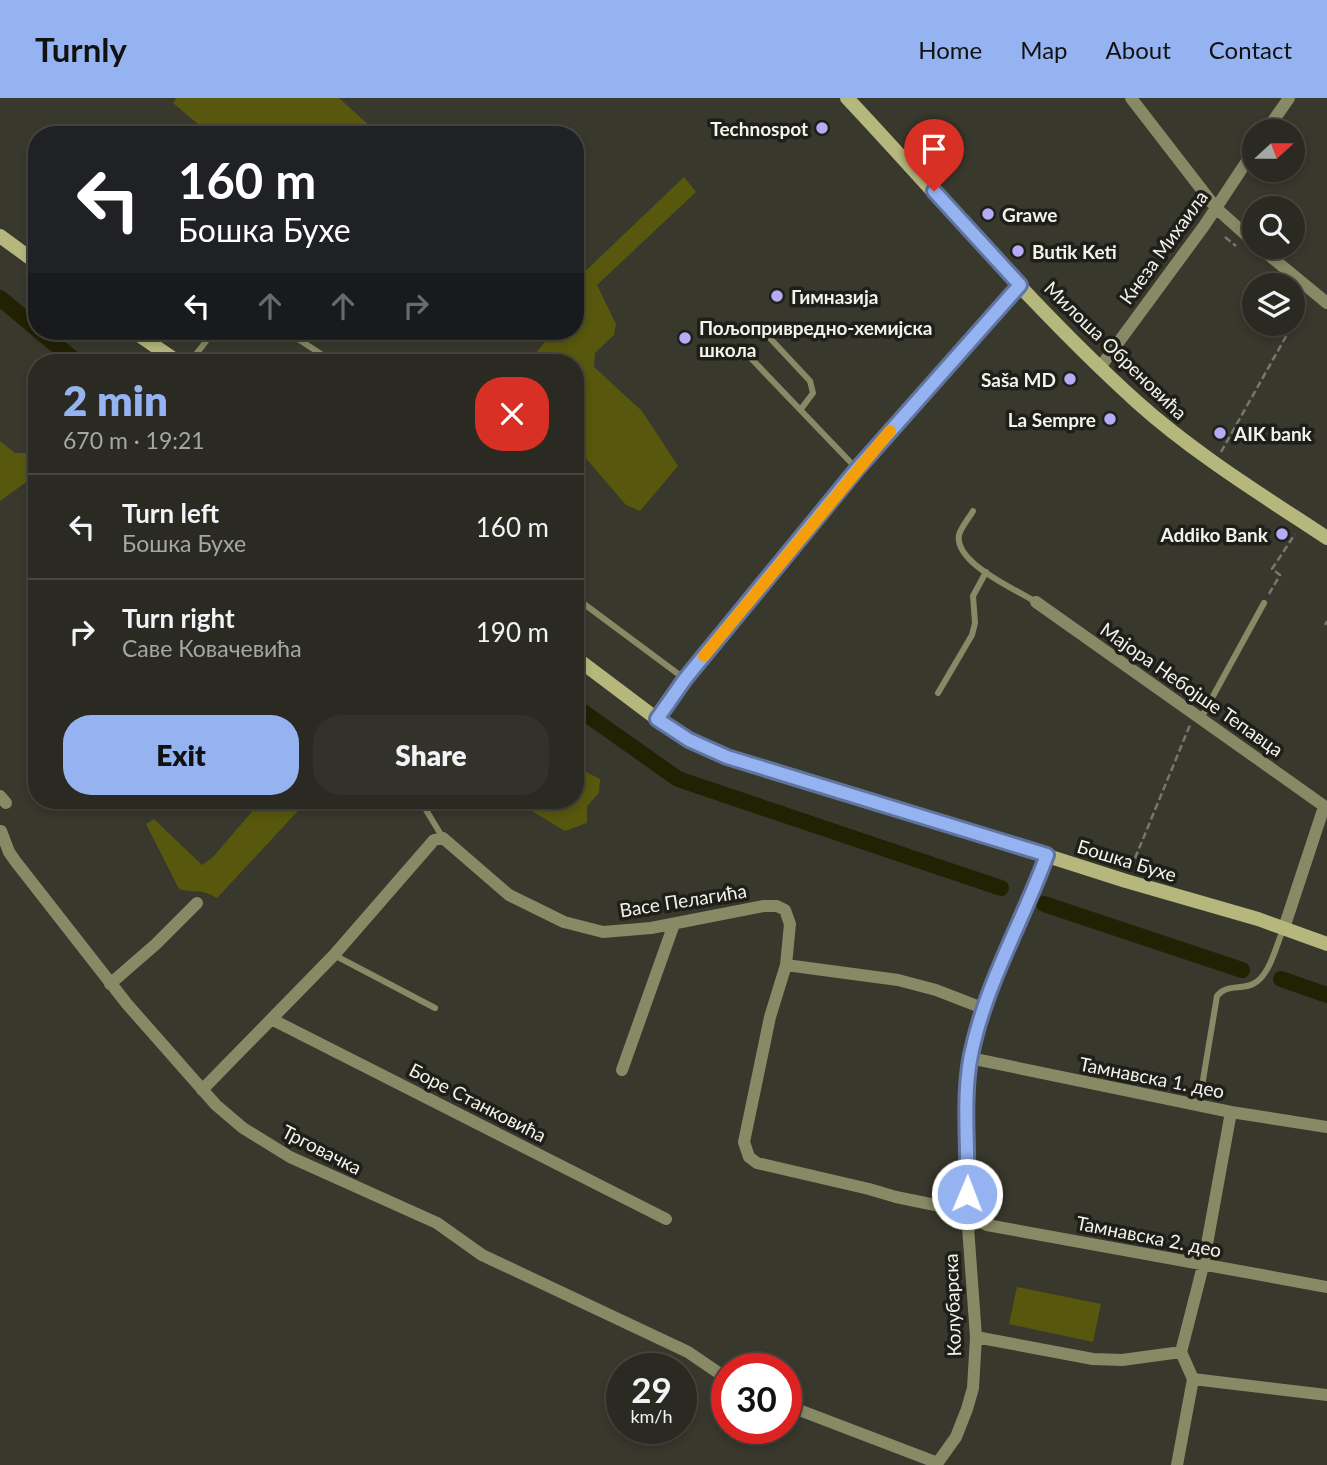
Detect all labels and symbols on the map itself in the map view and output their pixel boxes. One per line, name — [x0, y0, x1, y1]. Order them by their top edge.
place label: Technospot — [710, 117, 808, 140]
pin — [904, 119, 964, 191]
north arrow — [1242, 119, 1306, 182]
marker: Technospot — [814, 120, 830, 136]
street label: Кнеза Михаила — [1114, 186, 1212, 308]
place label: Grawe — [1002, 203, 1057, 226]
marker: Grawe — [980, 206, 996, 222]
place label: Butik Keti — [1032, 240, 1117, 263]
marker: Butik Keti — [1010, 243, 1026, 259]
street label: Милоша Обреновића — [1040, 276, 1192, 424]
place label: Гимназија — [791, 285, 878, 308]
marker: Гимназија — [769, 288, 785, 304]
place label: Пољопривредно-хемијска школа — [699, 316, 932, 361]
marker: Пољопривредно-хемијска школа — [677, 330, 693, 346]
place label: Saša MD — [981, 368, 1056, 391]
marker: Saša MD — [1062, 371, 1078, 387]
place label: La Sempre — [1008, 408, 1096, 431]
marker: La Sempre — [1102, 411, 1118, 427]
place label: AIK bank — [1233, 422, 1313, 445]
marker: AIK bank — [1212, 425, 1228, 441]
place label: Addiko Bank — [1160, 523, 1269, 546]
marker: Addiko Bank — [1274, 526, 1290, 542]
street label: Мајора Небојше Тепавца — [1096, 617, 1288, 761]
street label: Бошка Бухе — [1075, 834, 1179, 886]
street label: Васе Пелагића — [618, 879, 748, 921]
street label: Тамнавска 1. део — [1077, 1052, 1227, 1102]
street label: Боре Станковића — [406, 1058, 550, 1146]
street label: Трговачка — [279, 1119, 365, 1179]
position arrow — [930, 1157, 1004, 1231]
street label: Тамнавска 2. део — [1074, 1211, 1224, 1261]
street label: Колубарска — [939, 1253, 965, 1357]
speed limit sign: 30 — [711, 1353, 802, 1444]

